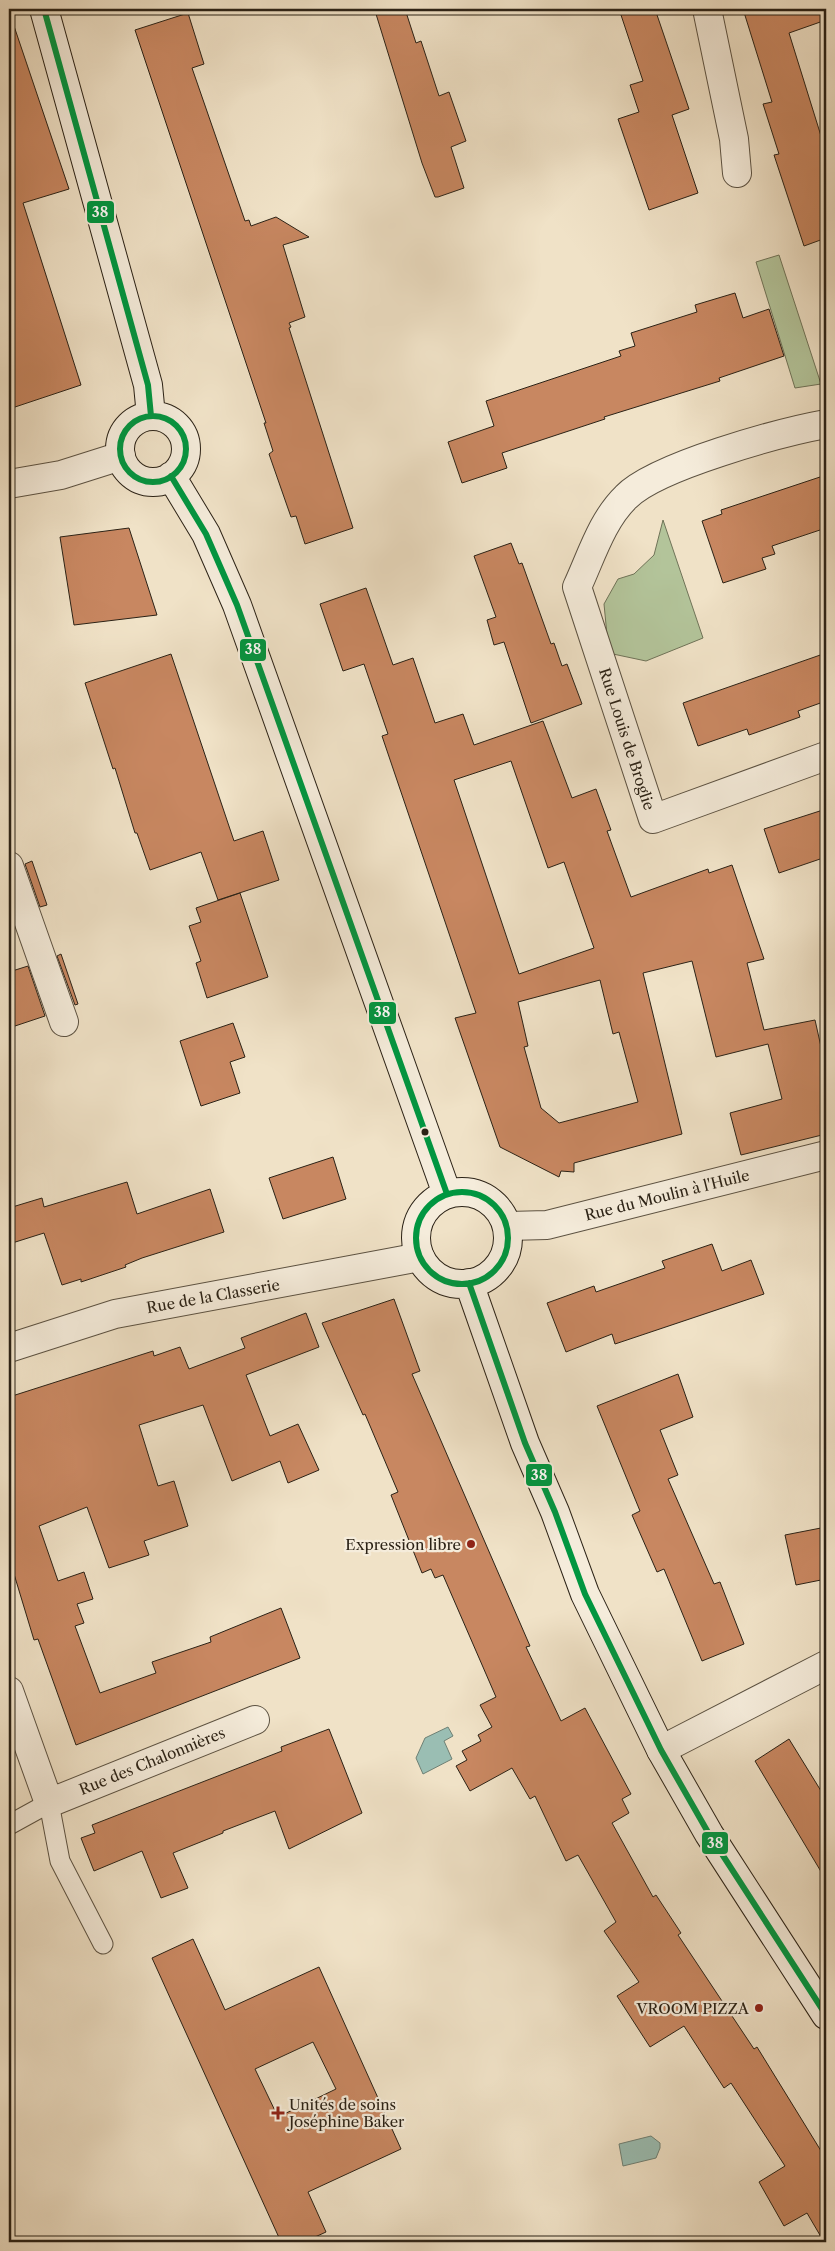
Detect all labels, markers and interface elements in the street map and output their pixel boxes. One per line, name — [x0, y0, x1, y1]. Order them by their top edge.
line badge: 38 — [86, 200, 115, 224]
text: 38 — [92, 203, 108, 221]
line badge: 38 — [239, 638, 267, 662]
text: 38 — [245, 640, 261, 658]
street label: Rue Louis de Broglie — [595, 665, 659, 813]
line badge: 38 — [368, 1001, 397, 1025]
text: 38 — [374, 1003, 390, 1021]
unlabelled marker — [420, 1127, 430, 1137]
street label: Rue du Moulin à l'Huile — [583, 1165, 751, 1225]
street label: Rue de la Classerie — [145, 1275, 281, 1317]
line badge: 38 — [525, 1463, 553, 1487]
text: 38 — [531, 1466, 547, 1484]
place label: Expression libre — [345, 1535, 461, 1554]
marker: Expression libre — [465, 1538, 477, 1550]
street label: Rue des Chalonnières — [76, 1723, 228, 1799]
line badge: 38 — [701, 1831, 729, 1855]
text: 38 — [707, 1834, 723, 1852]
place label: VROOM PIZZA — [636, 1999, 750, 2018]
marker: VROOM PIZZA — [753, 2002, 765, 2014]
place label: Unités de soins Joséphine Baker — [287, 2095, 405, 2131]
marker: Unités de soins Joséphine Baker — [271, 2106, 285, 2120]

